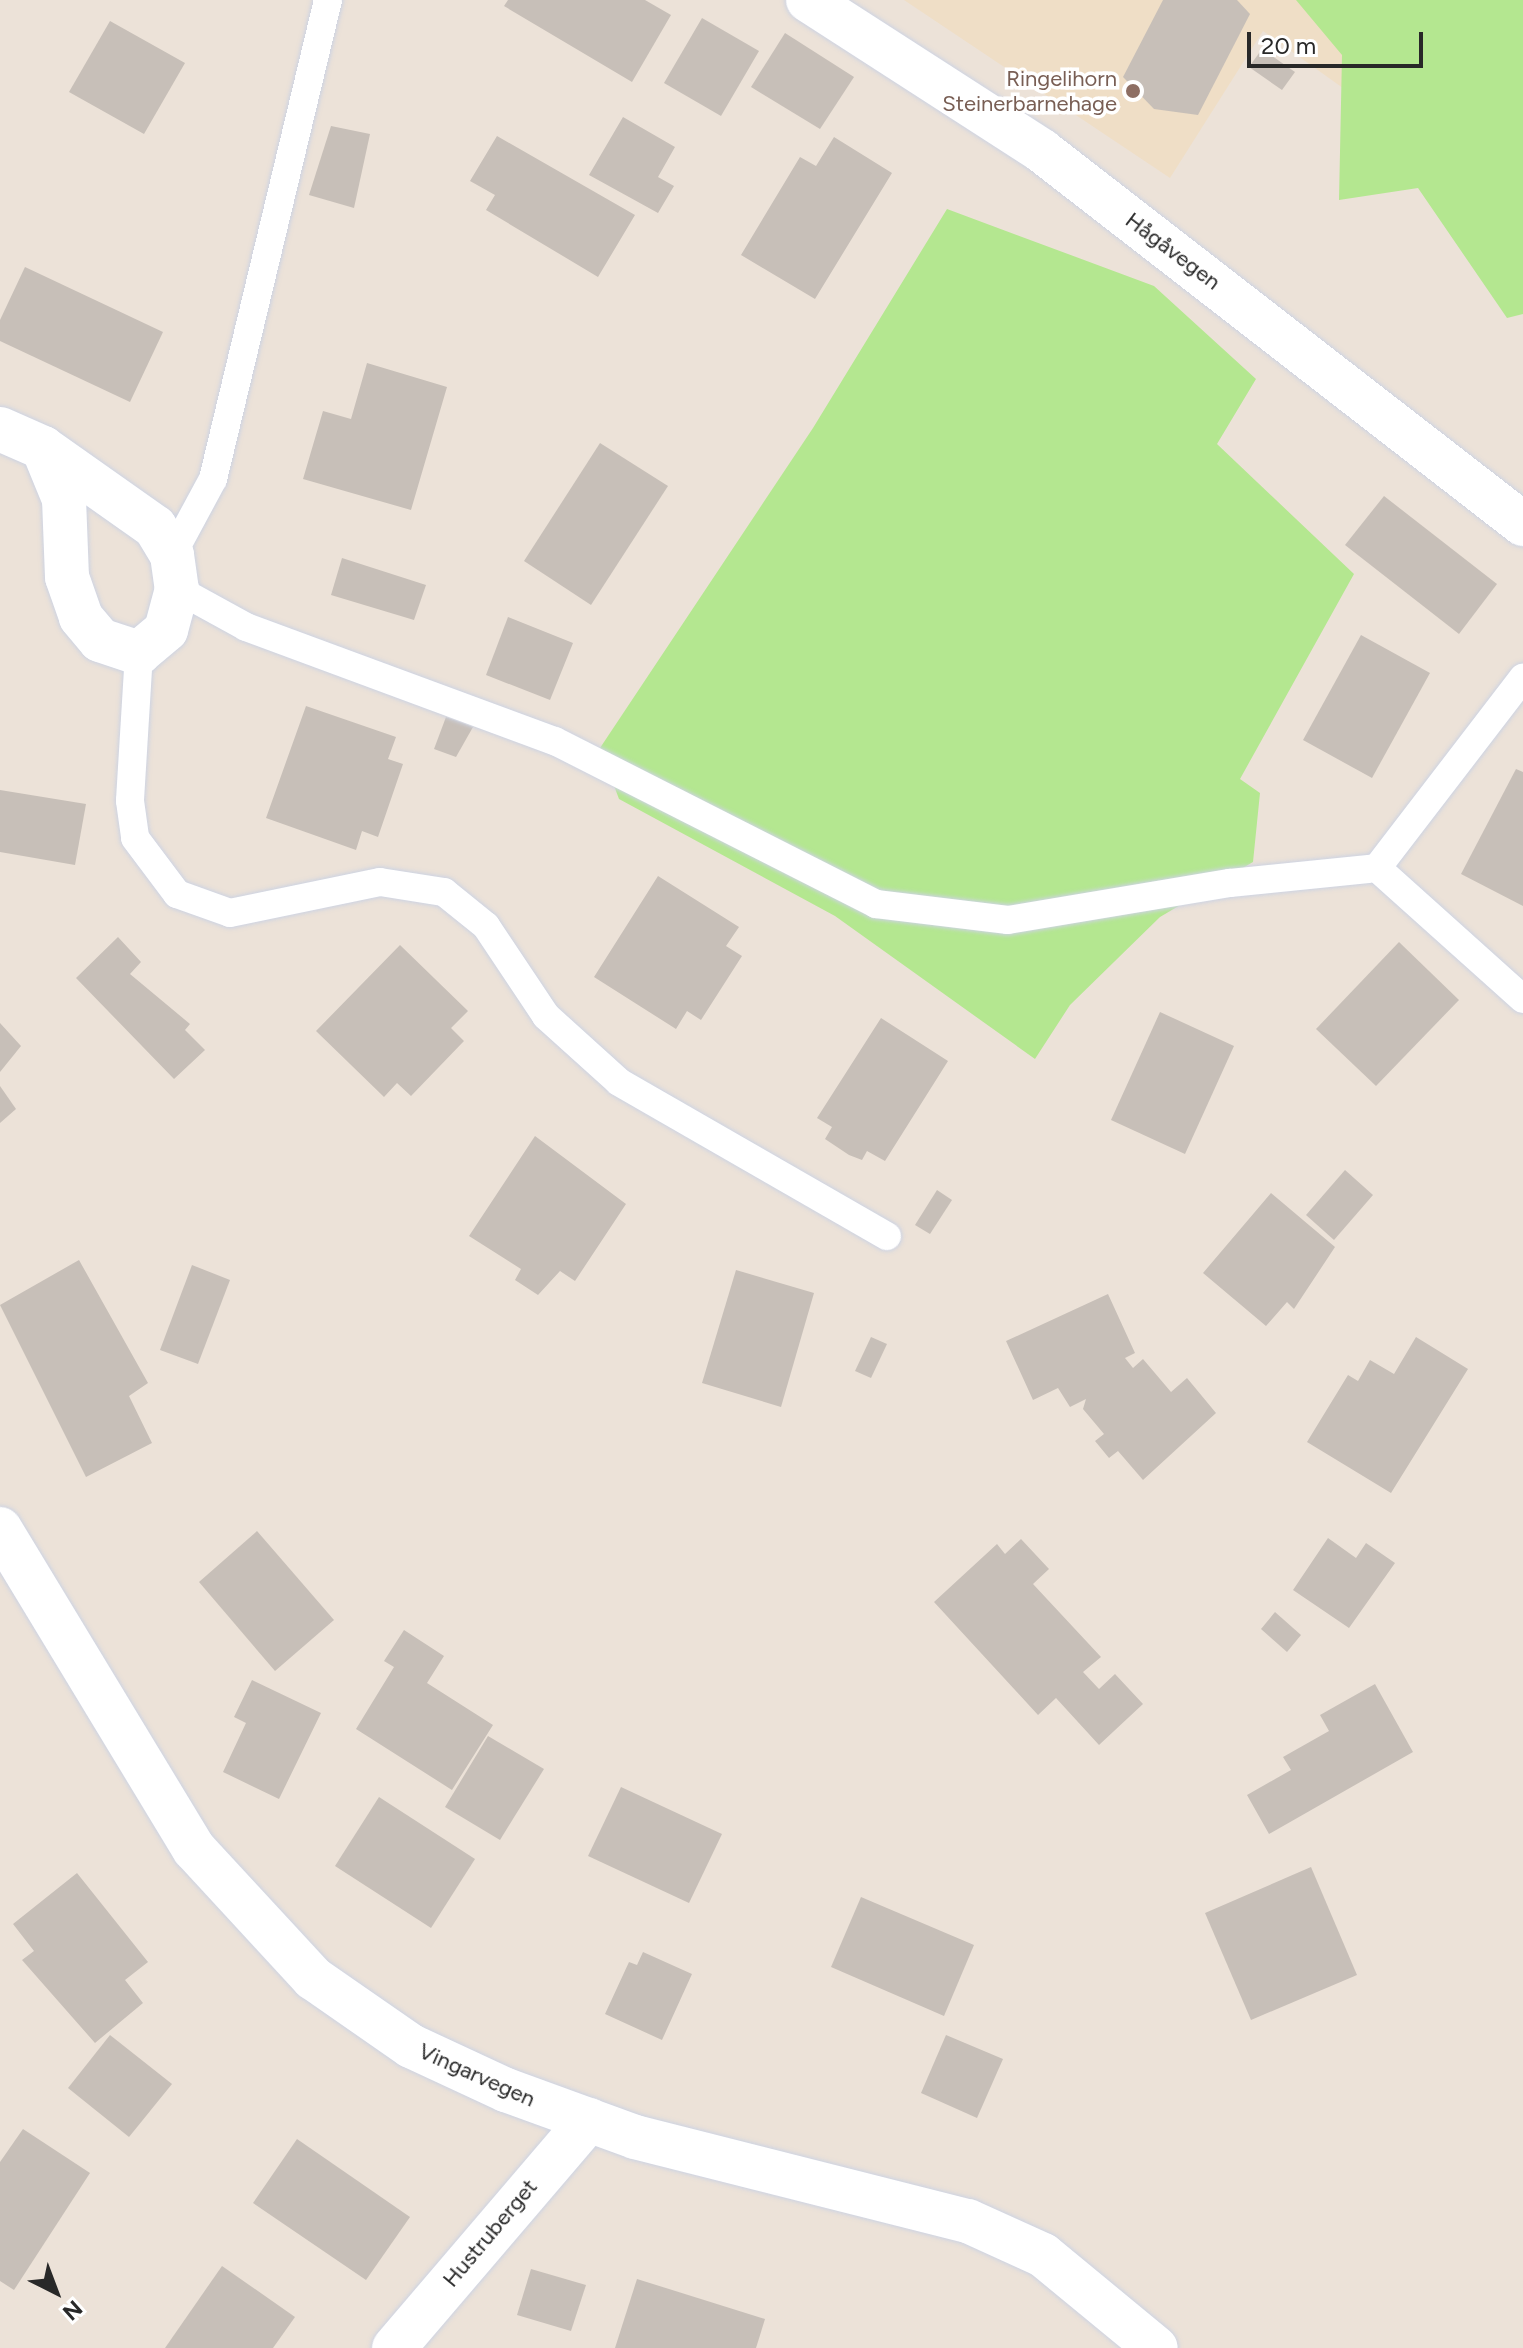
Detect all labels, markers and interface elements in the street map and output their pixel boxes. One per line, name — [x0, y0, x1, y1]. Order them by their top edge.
scale bar — [1251, 16, 1427, 66]
text: 20 m — [1261, 31, 1316, 60]
place label: Ringelihorn Steinerbarnehage — [942, 65, 1117, 116]
marker: Ringelihorn Steinerbarnehage — [1124, 82, 1142, 100]
street label: Hågåvegen — [1120, 207, 1226, 295]
street label: Vingarvegen — [415, 2038, 539, 2112]
street label: Hustruberget — [437, 2174, 543, 2292]
north arrow — [16, 2252, 96, 2332]
text: N — [57, 2294, 88, 2326]

